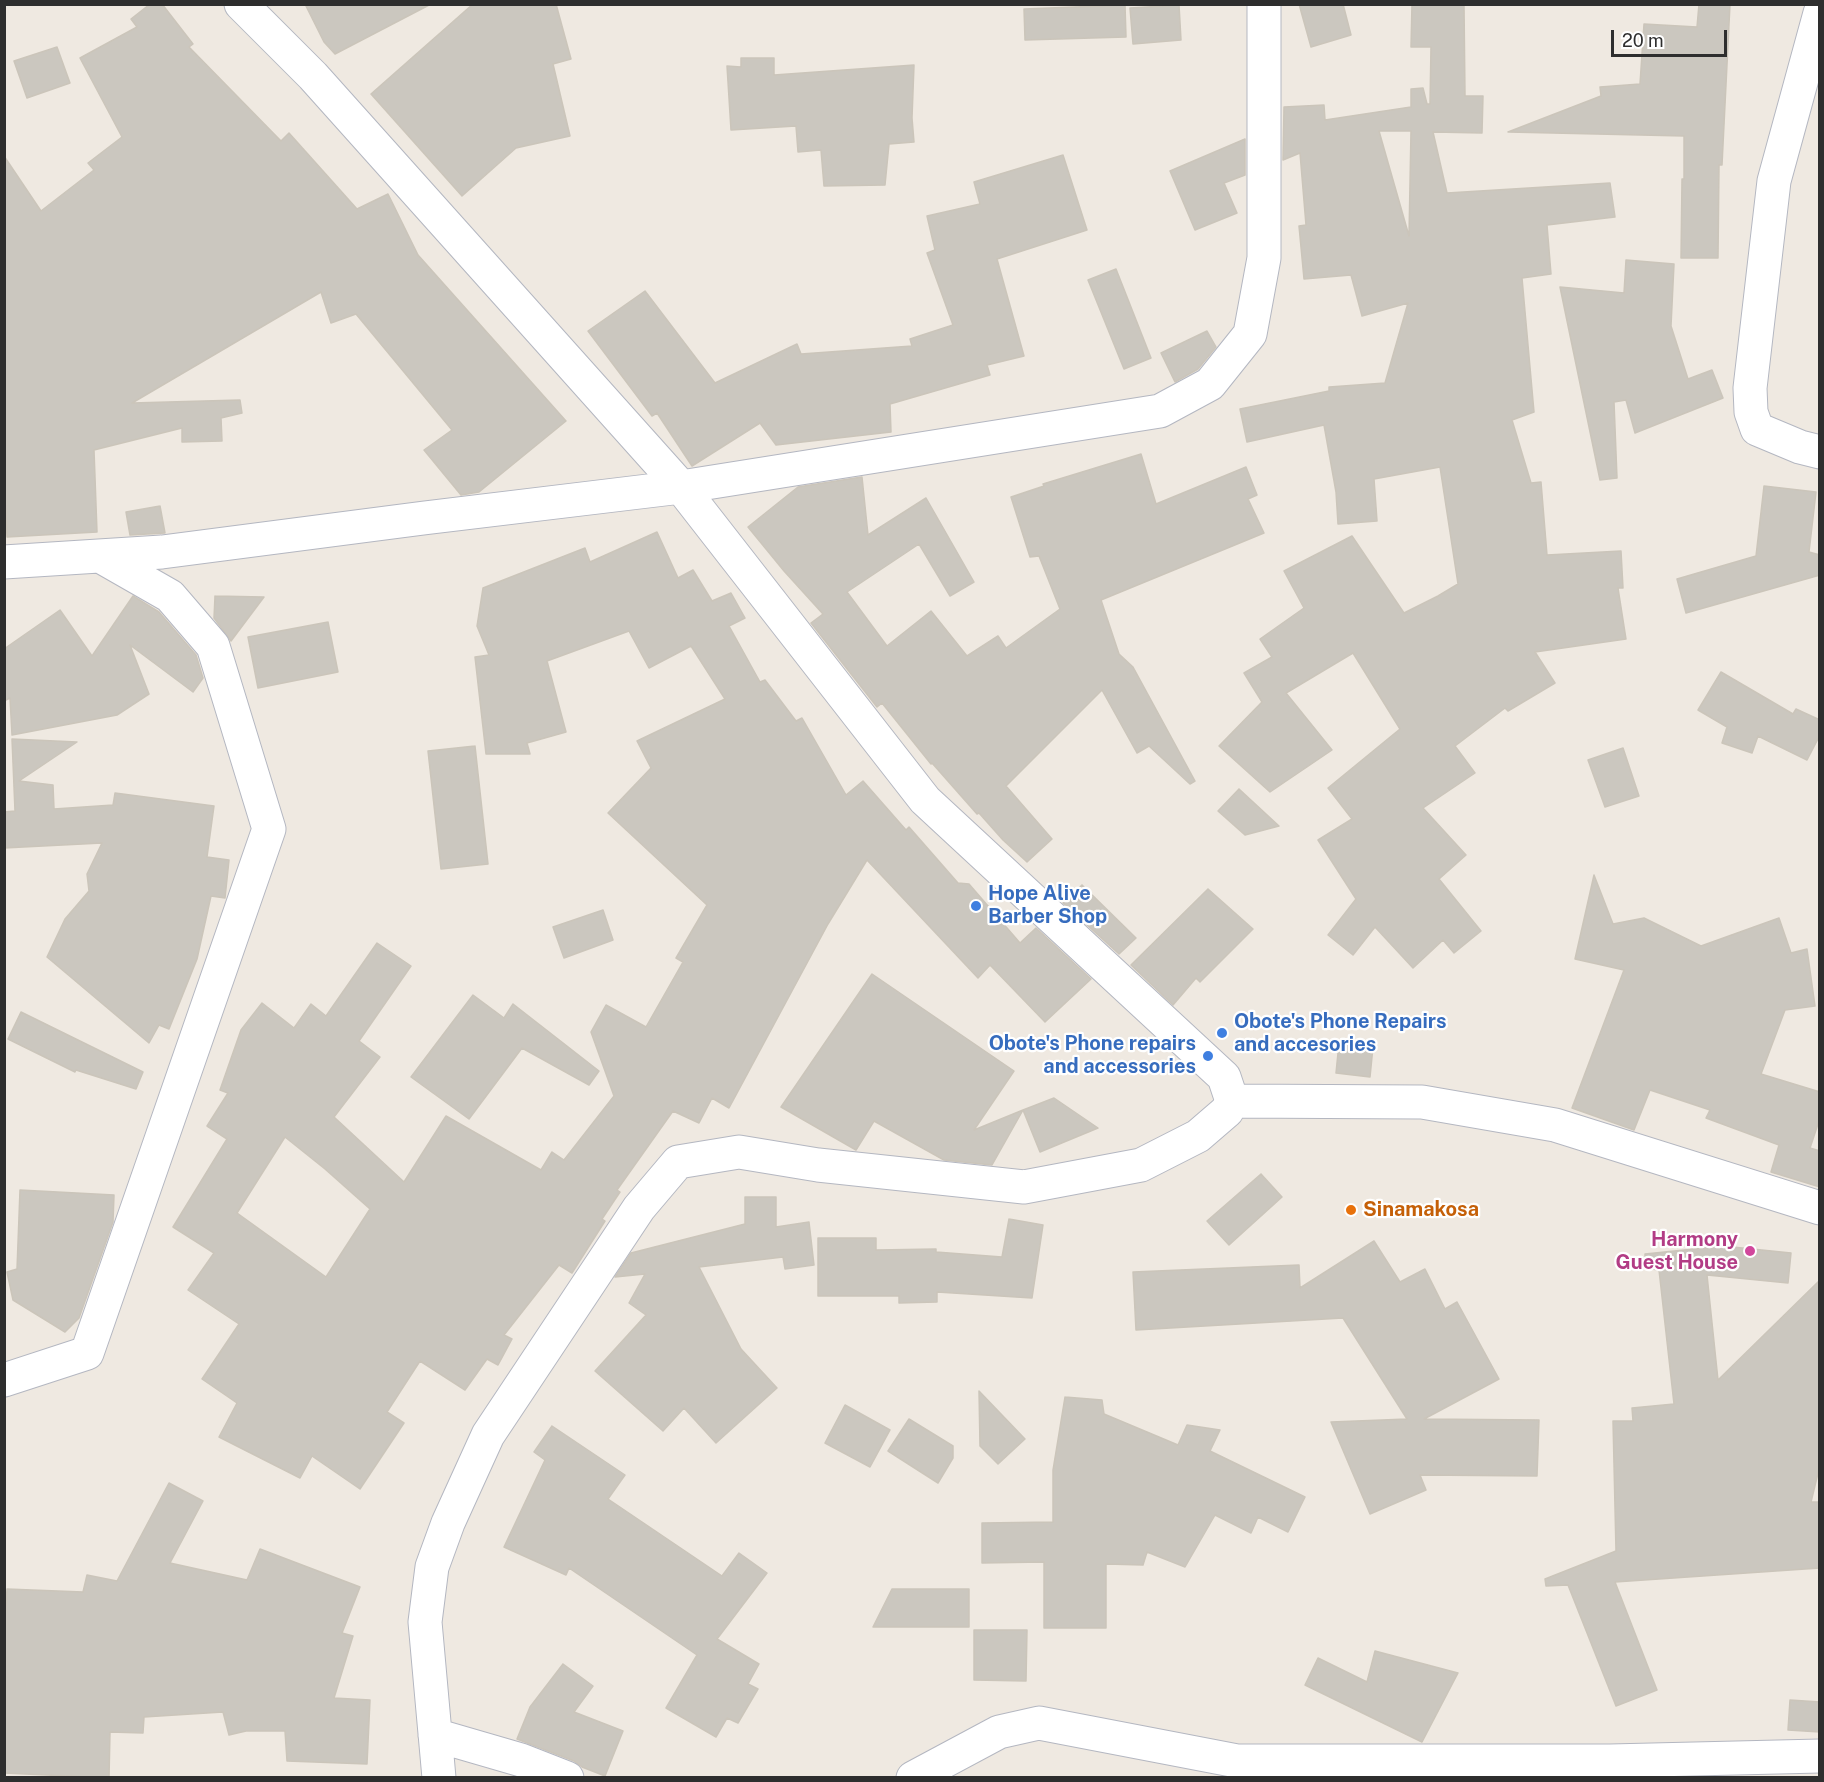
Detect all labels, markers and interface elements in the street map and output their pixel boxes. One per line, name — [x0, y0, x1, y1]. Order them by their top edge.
scale bar — [1614, 18, 1730, 56]
text: 20 m — [1622, 30, 1664, 51]
place label: Hope Alive Barber Shop — [988, 882, 1107, 929]
marker: Hope Alive Barber Shop — [969, 899, 983, 913]
place label: Obote's Phone Repairs and accesories — [1234, 1010, 1447, 1057]
marker: Obote's Phone Repairs and accesories — [1215, 1026, 1229, 1040]
place label: Obote's Phone repairs and accessories — [989, 1032, 1196, 1079]
marker: Obote's Phone repairs and accessories — [1201, 1049, 1215, 1063]
place label: Sinamakosa — [1363, 1198, 1479, 1222]
marker: Sinamakosa — [1344, 1203, 1358, 1217]
place label: Harmony Guest House — [1616, 1228, 1738, 1275]
marker: Harmony Guest House — [1743, 1244, 1757, 1258]

